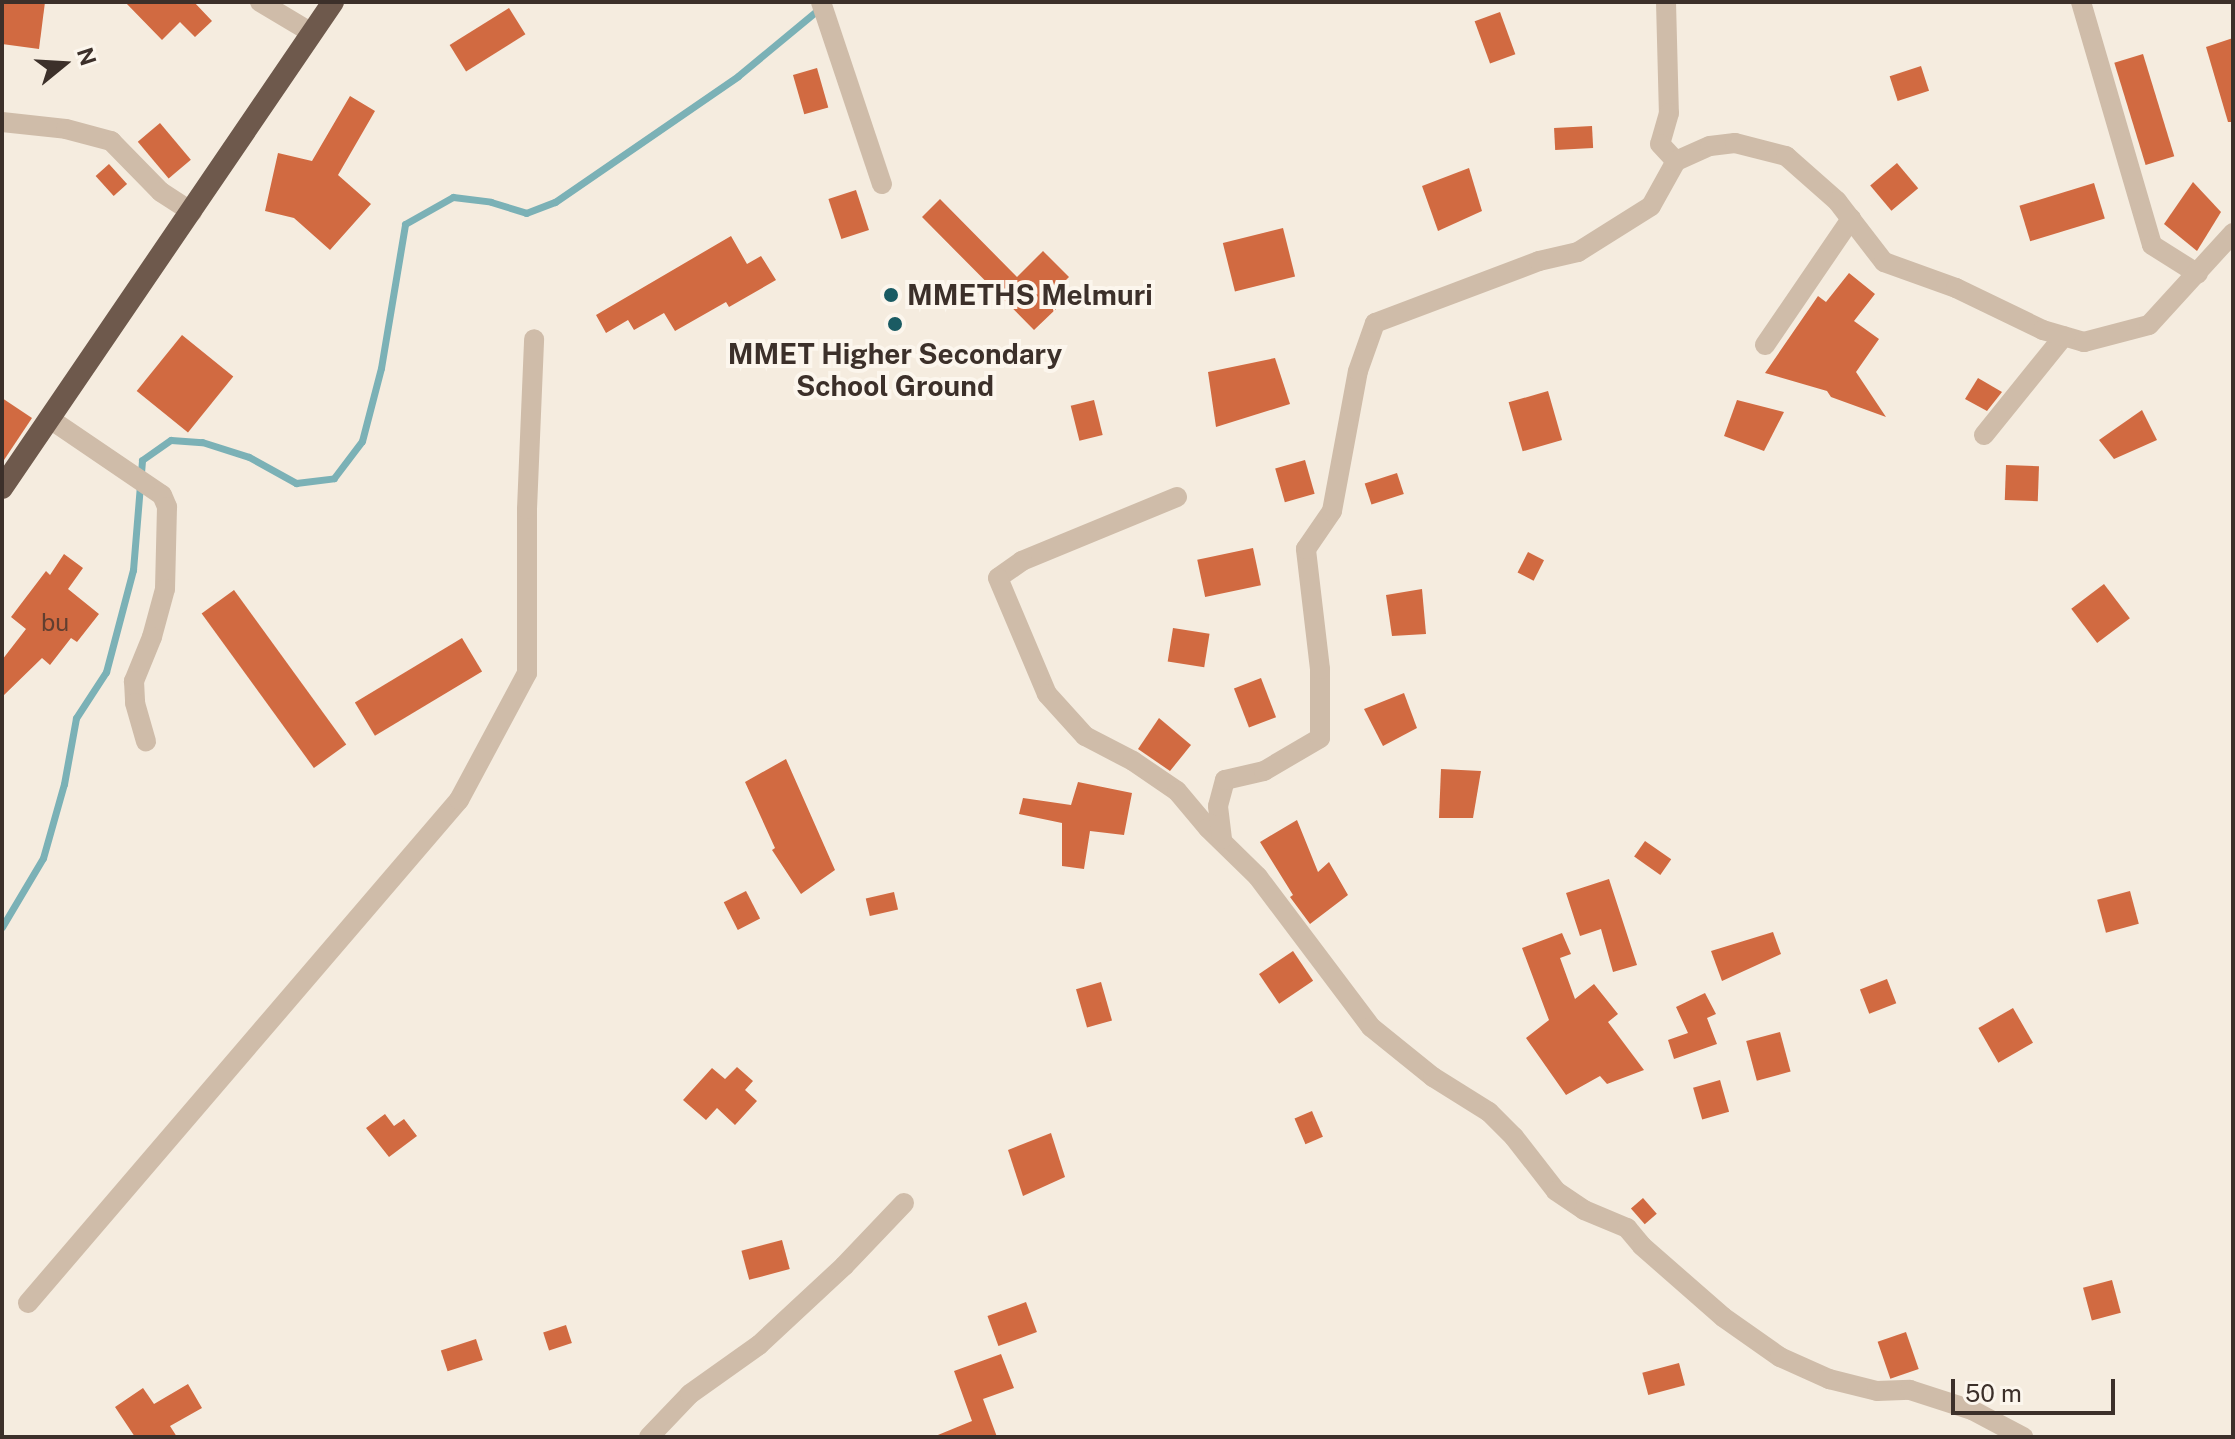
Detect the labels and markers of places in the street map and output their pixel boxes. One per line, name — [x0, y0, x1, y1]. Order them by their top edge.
place label: MMETHS Melmuri — [907, 278, 1153, 312]
marker: MMETHS Melmuri — [882, 286, 900, 304]
marker: MMET Higher Secondary School Ground — [886, 315, 904, 333]
place label: MMET Higher Secondary School Ground — [728, 337, 1062, 403]

